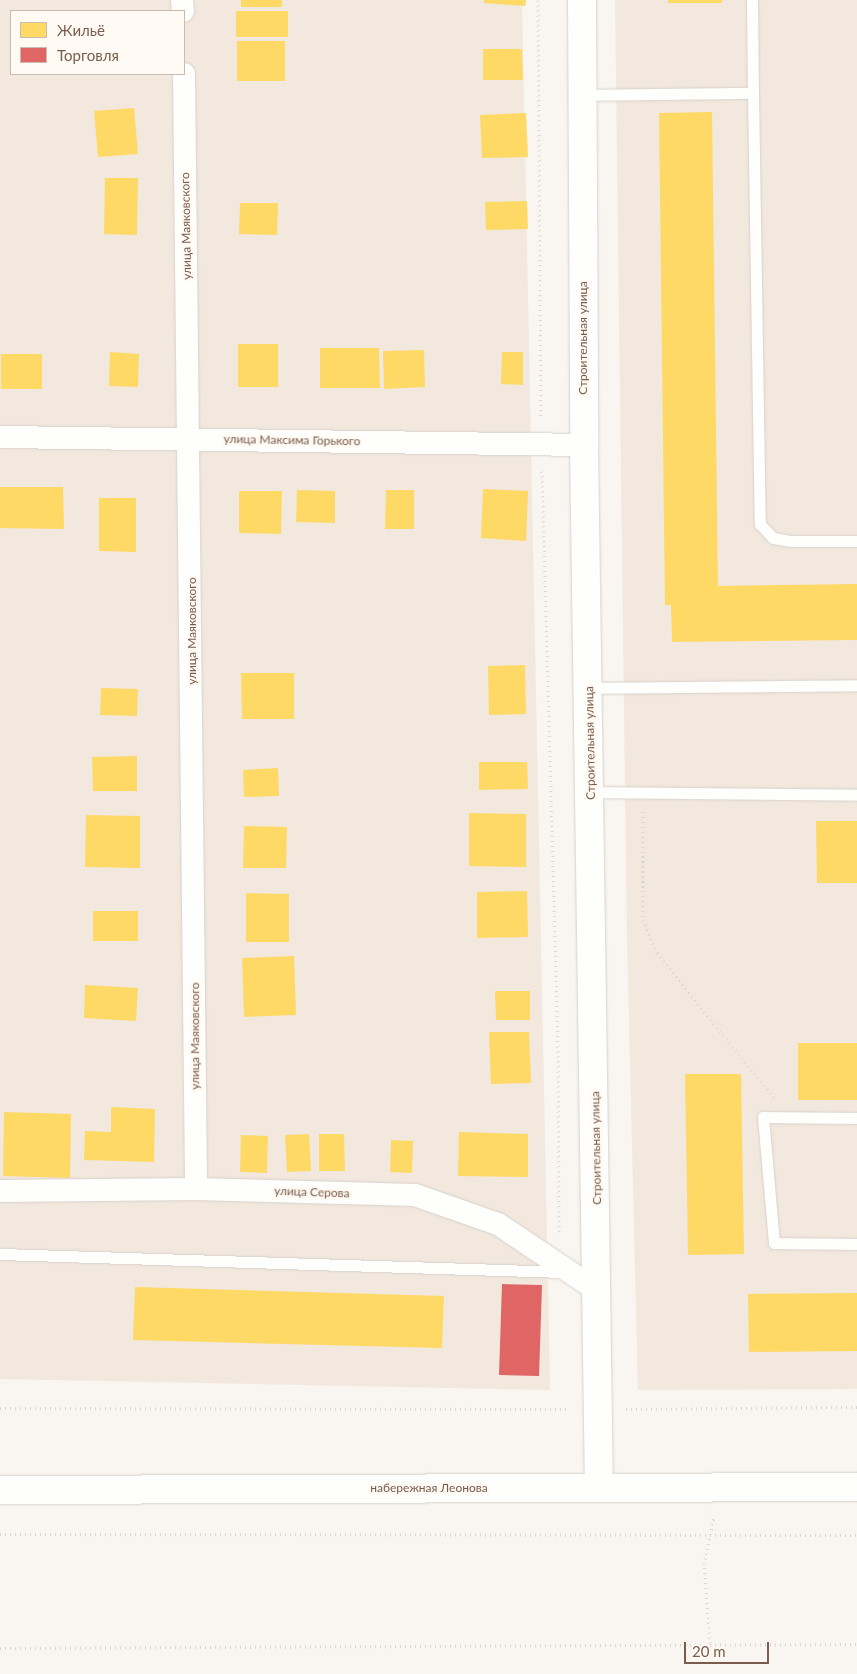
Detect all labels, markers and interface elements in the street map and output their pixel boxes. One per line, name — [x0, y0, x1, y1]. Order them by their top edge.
legend — [10, 10, 185, 75]
text: Жильё — [57, 21, 105, 39]
text: Торговля — [57, 46, 119, 64]
street label: улица Маяковского — [178, 172, 194, 280]
street label: Строительная улица — [576, 281, 590, 395]
street label: улица Максима Горького — [223, 432, 361, 448]
street label: улица Маяковского — [185, 577, 199, 685]
street label: Строительная улица — [582, 686, 598, 800]
street label: улица Маяковского — [188, 982, 202, 1090]
street label: Строительная улица — [588, 1091, 604, 1205]
street label: улица Серова — [274, 1183, 350, 1201]
street label: набережная Леонова — [370, 1481, 488, 1495]
scale bar — [687, 1632, 772, 1664]
text: 20 m — [692, 1642, 726, 1660]

